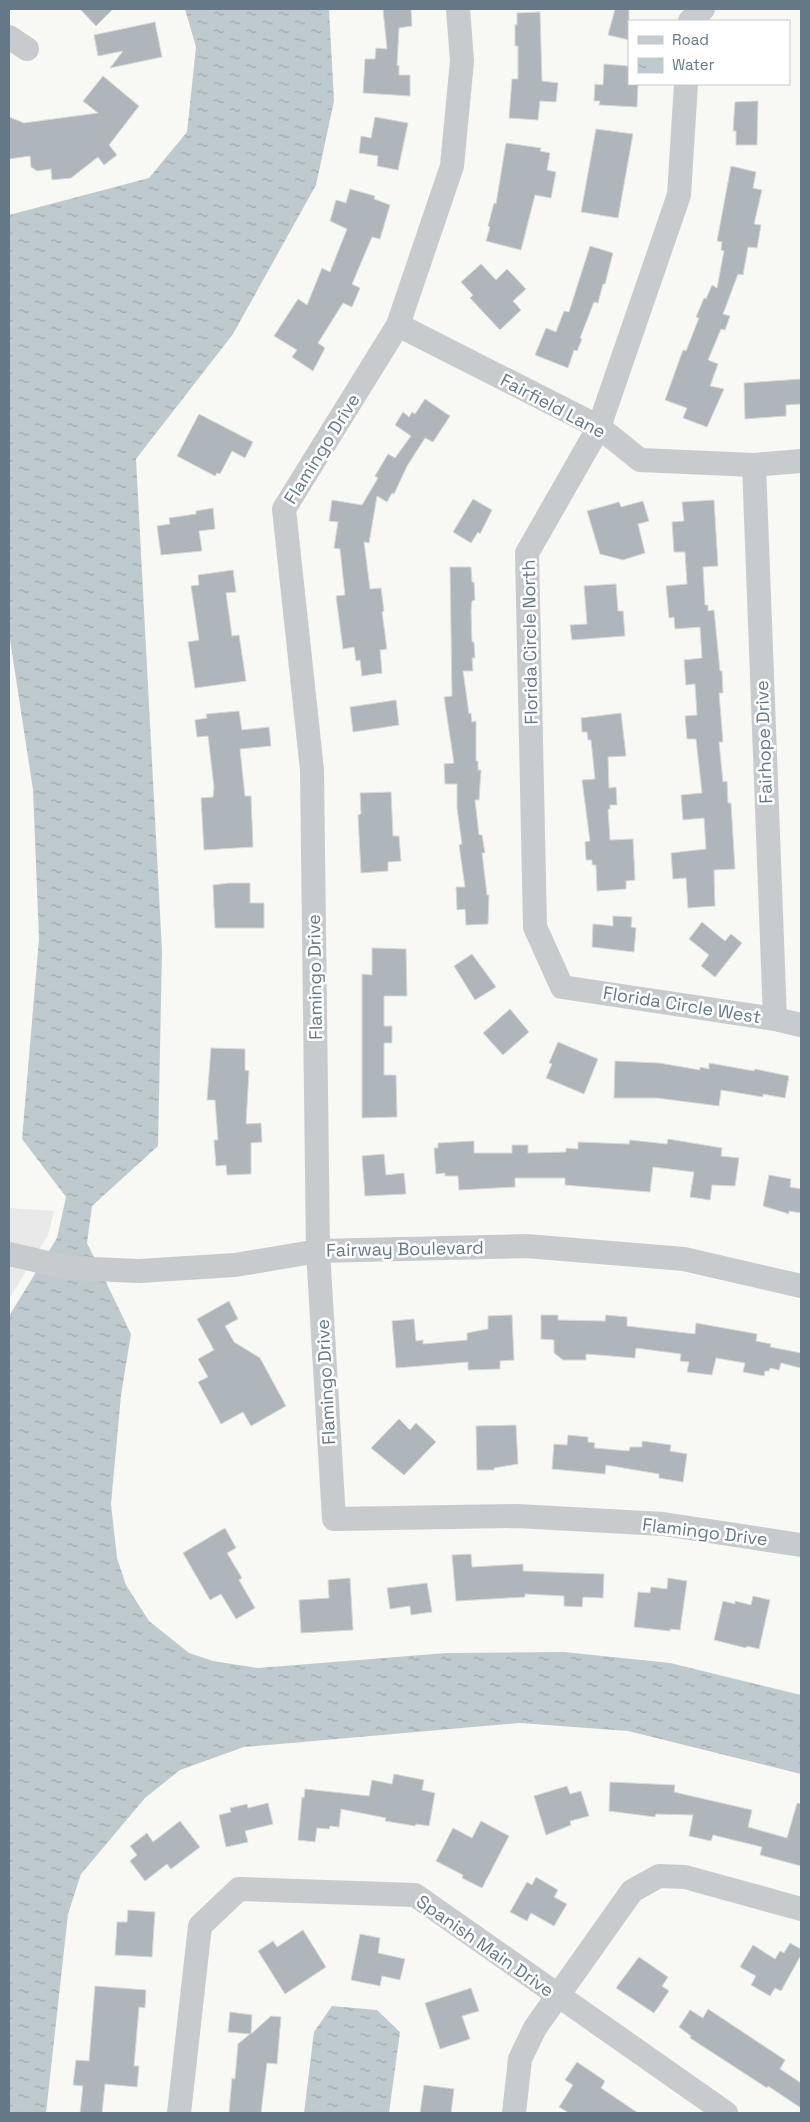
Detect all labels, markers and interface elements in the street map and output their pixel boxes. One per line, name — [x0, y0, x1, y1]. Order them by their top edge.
legend — [628, 20, 790, 85]
text: Road — [672, 30, 709, 49]
text: Water — [672, 55, 715, 74]
street label: Fairfield Lane — [497, 368, 610, 443]
street label: Flamingo Drive — [278, 389, 365, 508]
street label: Florida Circle North — [517, 559, 542, 725]
street label: Fairhope Drive — [750, 680, 777, 804]
street label: Flamingo Drive — [302, 914, 327, 1040]
street label: Florida Circle West — [602, 981, 763, 1028]
street label: Fairway Boulevard — [326, 1236, 484, 1261]
street label: Flamingo Drive — [311, 1319, 340, 1445]
street label: Flamingo Drive — [641, 1512, 769, 1551]
street label: Spanish Main Drive — [412, 1890, 559, 2002]

